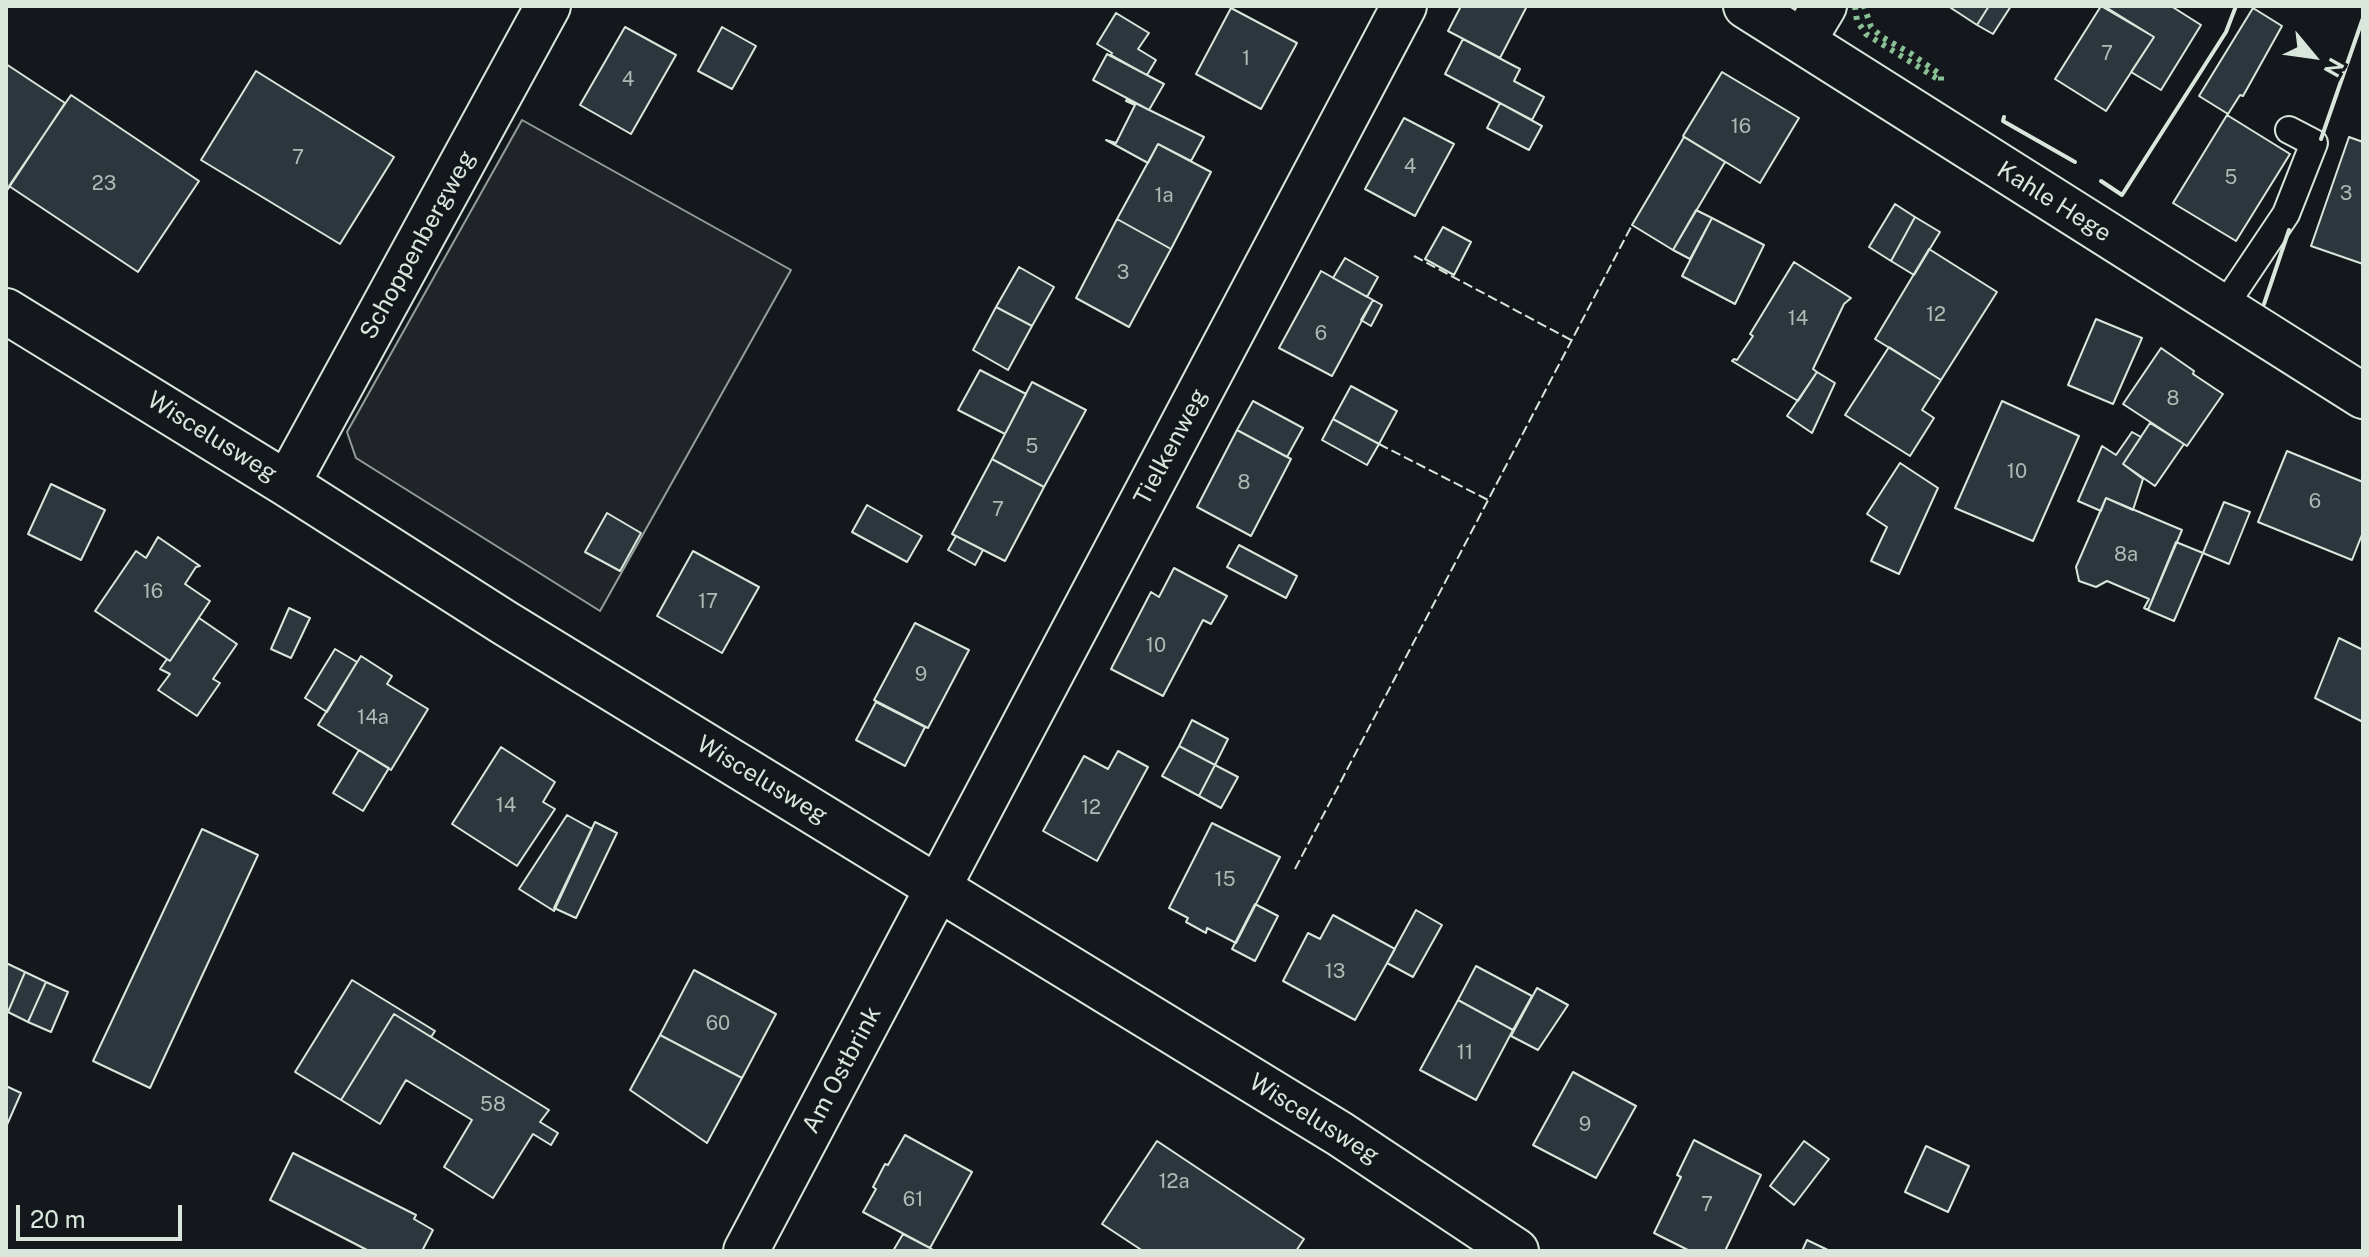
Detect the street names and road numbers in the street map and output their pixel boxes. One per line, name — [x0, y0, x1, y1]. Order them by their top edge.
street label: Schoppenbergweg — [354, 146, 482, 344]
street label: Kahle Hege — [1992, 156, 2116, 248]
street label: Tielkenweg — [1128, 384, 1214, 510]
street label: Wiscelusweg — [142, 386, 282, 488]
street label: Wiscelusweg — [691, 730, 833, 830]
street label: Am Ostbrink — [797, 1002, 887, 1138]
street label: Wiscelusweg — [1244, 1068, 1384, 1170]

